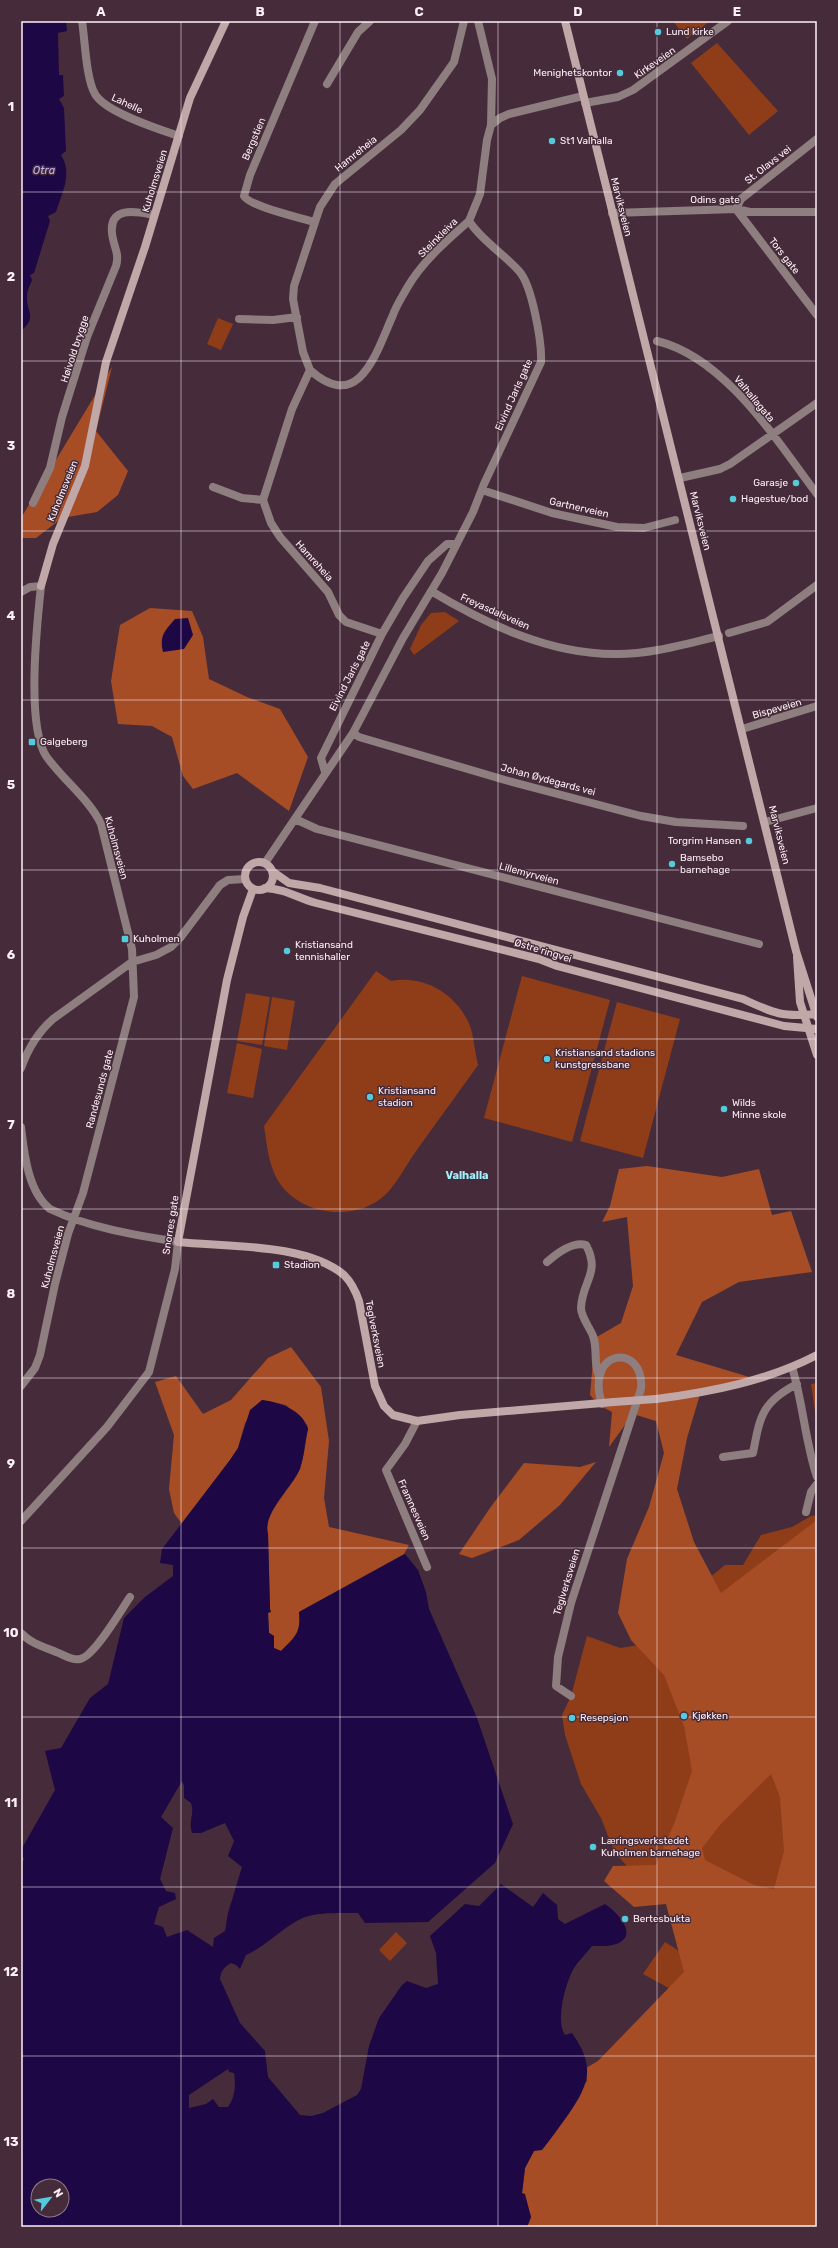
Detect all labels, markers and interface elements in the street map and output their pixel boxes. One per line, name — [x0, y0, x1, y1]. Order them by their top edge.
text: A — [96, 4, 106, 19]
text: B — [255, 4, 265, 19]
text: C — [414, 4, 424, 19]
text: D — [573, 4, 583, 19]
text: E — [733, 4, 741, 19]
place label: Lund kirke — [666, 26, 714, 38]
marker: Lund kirke — [653, 27, 663, 37]
street label: Kirkeveien — [632, 44, 678, 82]
place label: Menighetskontor — [533, 67, 612, 79]
marker: Menighetskontor — [615, 68, 625, 78]
street label: Lahelle — [109, 92, 145, 117]
text: 1 — [8, 99, 14, 114]
street label: Bergstien — [240, 116, 268, 162]
street label: Hamreheia — [333, 133, 379, 175]
place label: St1 Valhalla — [560, 135, 613, 147]
marker: St1 Valhalla — [547, 136, 557, 146]
street label: St. Olavs vei — [742, 143, 794, 187]
street label: Kuholmsveien — [140, 148, 170, 214]
water label: Otra — [33, 164, 56, 177]
street label: Marviksveien — [608, 176, 634, 238]
street label: Odins gate — [690, 194, 740, 206]
street label: Steinkleiva — [416, 216, 460, 260]
street label: Tors gate — [766, 235, 802, 277]
text: 2 — [7, 269, 15, 284]
street label: Høivold brygge — [58, 314, 92, 384]
street label: Eivind Jarls gate — [493, 357, 535, 433]
street label: Valhallagata — [731, 373, 777, 425]
text: 3 — [7, 438, 16, 453]
street label: Kuholmsveien — [45, 459, 81, 523]
place label: Garasje — [753, 477, 788, 489]
marker: Garasje — [791, 478, 801, 488]
street label: Marviksveien — [687, 490, 713, 552]
place label: Hagestue/bod — [741, 493, 808, 505]
marker: Hagestue/bod — [728, 494, 738, 504]
street label: Gartnerveien — [548, 495, 610, 521]
street label: Hamreheia — [293, 538, 335, 584]
street label: Freyasdalsveien — [458, 591, 532, 633]
text: 4 — [7, 608, 16, 623]
street label: Eivind Jarls gate — [327, 638, 373, 713]
street label: Bispeveien — [751, 696, 803, 722]
place label: Galgeberg — [40, 736, 88, 748]
marker: Galgeberg — [27, 737, 37, 747]
street label: Johan Øydegards vei — [499, 762, 597, 798]
text: 5 — [7, 777, 15, 792]
street label: Marviksveien — [766, 804, 792, 866]
street label: Kuholmsveien — [102, 815, 130, 881]
place label: Torgrim Hansen — [668, 835, 741, 847]
marker: Torgrim Hansen — [744, 836, 754, 846]
place label: Bamsebo barnehage — [680, 852, 731, 876]
marker: Bamsebo barnehage — [667, 859, 677, 869]
street label: Lillemyrveien — [498, 860, 560, 888]
place label: Kuholmen — [133, 933, 180, 945]
marker: Kuholmen — [120, 934, 130, 944]
street label: Østre ringvei — [513, 937, 573, 965]
place label: Kristiansand tennishaller — [295, 939, 353, 963]
marker: Kristiansand tennishaller — [282, 946, 292, 956]
text: 6 — [7, 947, 16, 962]
place label: Kristiansand stadions kunstgressbane — [555, 1047, 655, 1071]
street label: Randesunds gate — [84, 1048, 116, 1130]
marker: Kristiansand stadions kunstgressbane — [542, 1054, 552, 1064]
place label: Kristiansand stadion — [378, 1085, 436, 1109]
marker: Kristiansand stadion — [365, 1092, 375, 1102]
place label: Wilds Minne skole — [732, 1097, 787, 1121]
marker: Wilds Minne skole — [719, 1104, 729, 1114]
text: 7 — [7, 1117, 15, 1132]
district label: Valhalla — [445, 1169, 489, 1182]
street label: Snorres gate — [160, 1194, 182, 1255]
street label: Kuholmsveien — [39, 1224, 67, 1290]
place label: Stadion — [284, 1259, 320, 1271]
marker: Stadion — [271, 1260, 281, 1270]
text: 8 — [7, 1286, 16, 1301]
street label: Teglverksveien — [363, 1299, 387, 1369]
text: 9 — [7, 1456, 15, 1471]
street label: Framnesveien — [395, 1478, 433, 1542]
street label: Teglverksveien — [551, 1547, 583, 1617]
text: 10 — [3, 1625, 19, 1640]
place label: Kjøkken — [692, 1710, 728, 1722]
marker: Kjøkken — [679, 1711, 689, 1721]
place label: Resepsjon — [580, 1712, 628, 1724]
marker: Resepsjon — [567, 1713, 577, 1723]
text: 11 — [5, 1795, 17, 1810]
place label: Læringsverkstedet Kuholmen barnehage — [601, 1835, 701, 1859]
marker: Læringsverkstedet Kuholmen barnehage — [588, 1842, 598, 1852]
place label: Bertesbukta — [633, 1913, 690, 1925]
marker: Bertesbukta — [620, 1914, 630, 1924]
text: 12 — [4, 1964, 18, 1979]
text: 13 — [3, 2134, 19, 2149]
north arrow — [30, 2178, 70, 2218]
text: N — [51, 2186, 66, 2200]

